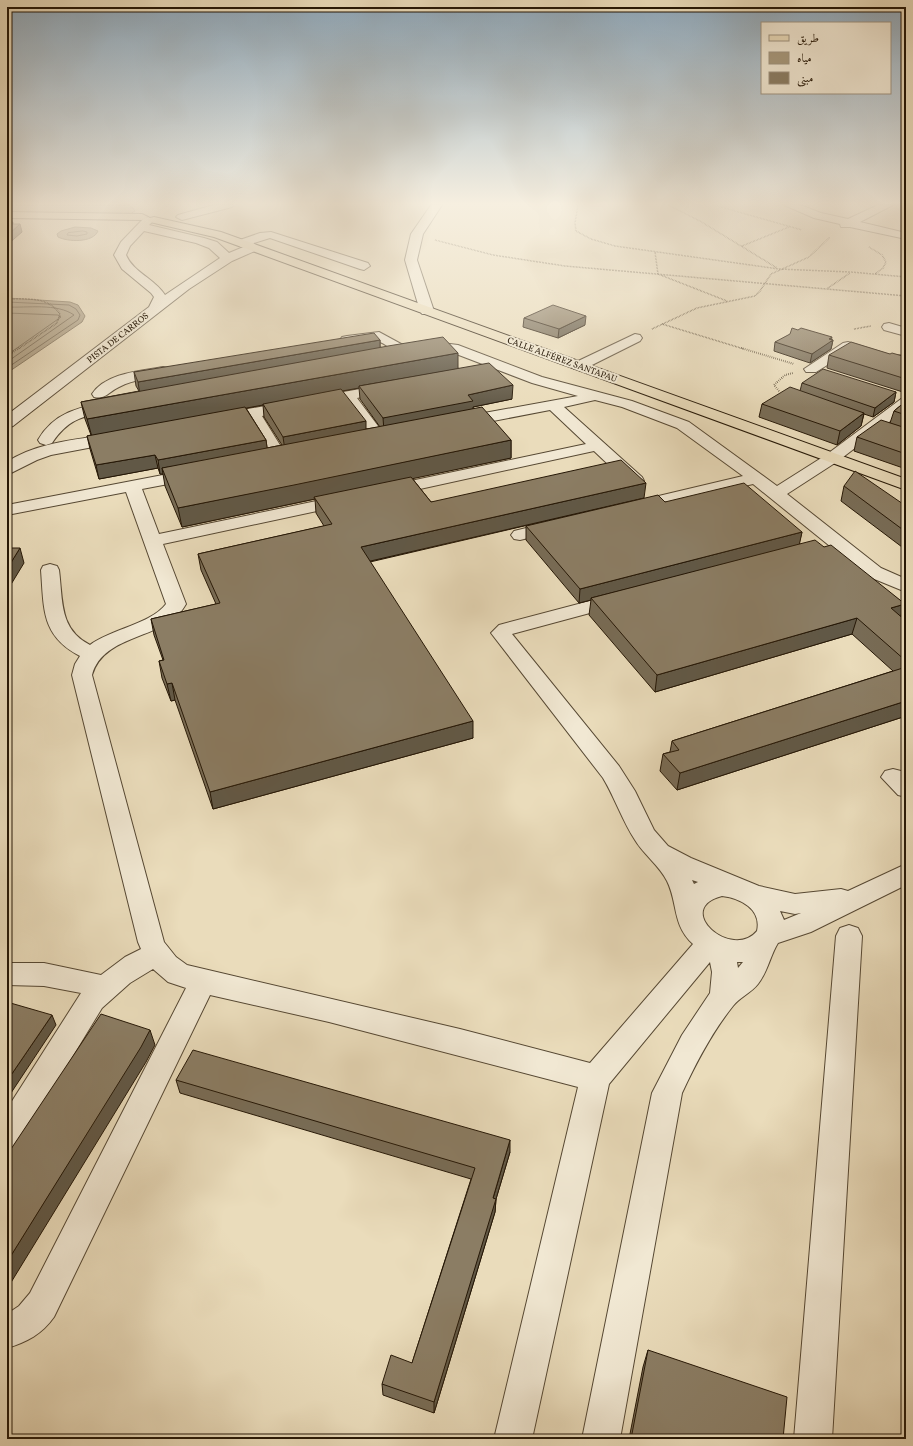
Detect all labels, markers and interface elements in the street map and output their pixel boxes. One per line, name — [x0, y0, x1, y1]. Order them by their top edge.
legend — [761, 22, 891, 94]
text: طريق — [797, 31, 819, 47]
text: مياه — [797, 51, 812, 67]
text: مبنى — [797, 71, 813, 87]
street label: PISTA DE CARROS — [84, 310, 152, 366]
street label: CALLE ALFÉREZ SANTAPAU — [505, 334, 619, 386]

